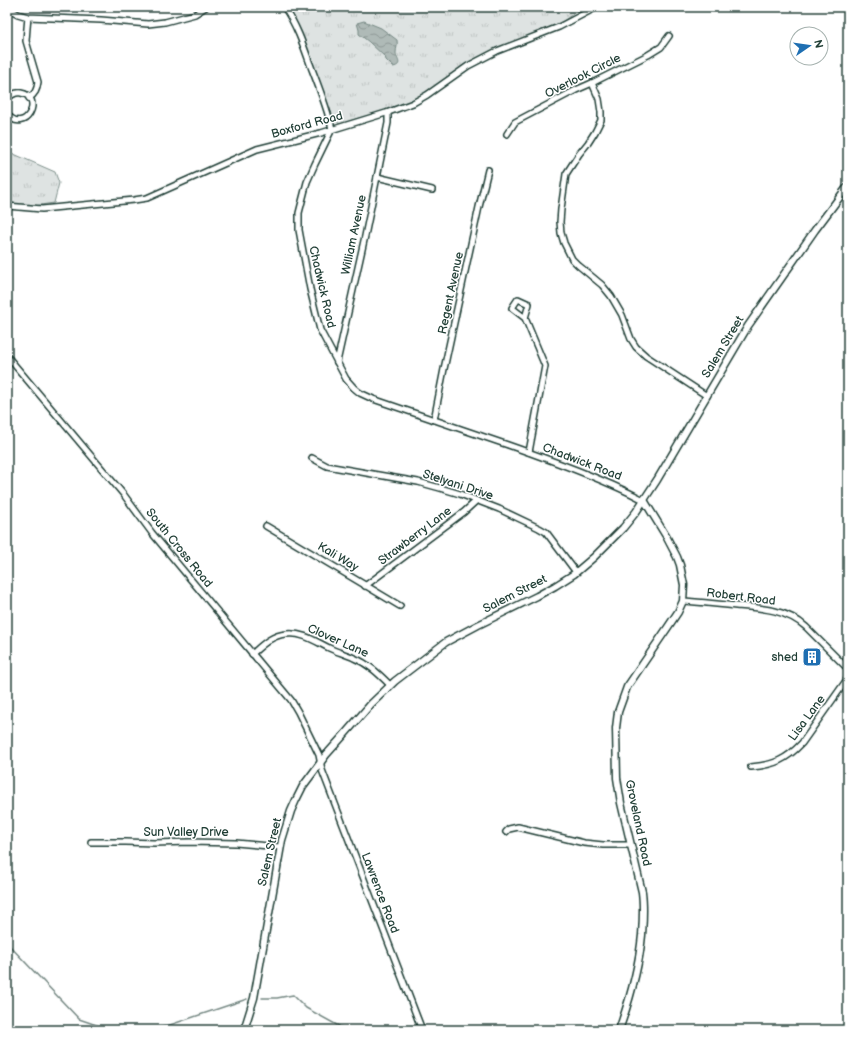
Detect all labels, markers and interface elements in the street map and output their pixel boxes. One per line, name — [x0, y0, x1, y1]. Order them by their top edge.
north arrow — [789, 26, 829, 66]
text: N — [811, 38, 826, 49]
street label: Overlook Circle — [543, 50, 623, 102]
street label: Boxford Road — [270, 108, 345, 142]
street label: William Avenue — [338, 194, 370, 276]
street label: Chadwick Road — [305, 245, 339, 330]
street label: Regent Avenue — [435, 251, 467, 335]
street label: Salem Street — [699, 313, 748, 381]
street label: Chadwick Road — [540, 440, 624, 484]
street label: Stelyani Drive — [421, 467, 495, 503]
street label: Strawberry Lane — [375, 503, 455, 569]
street label: South Cross Road — [142, 505, 216, 591]
street label: Kali Way — [315, 539, 362, 575]
street label: Salem Street — [481, 571, 550, 616]
street label: Robert Road — [706, 585, 777, 609]
street label: Clover Lane — [305, 621, 371, 661]
building icon: shed — [801, 646, 823, 668]
place label: shed — [771, 650, 798, 665]
street label: Lisa Lane — [785, 692, 829, 744]
street label: Groveland Road — [622, 778, 654, 868]
street label: Salem Street — [255, 816, 285, 888]
street label: Sun Valley Drive — [143, 825, 229, 840]
street label: Lawrence Road — [358, 851, 402, 936]

